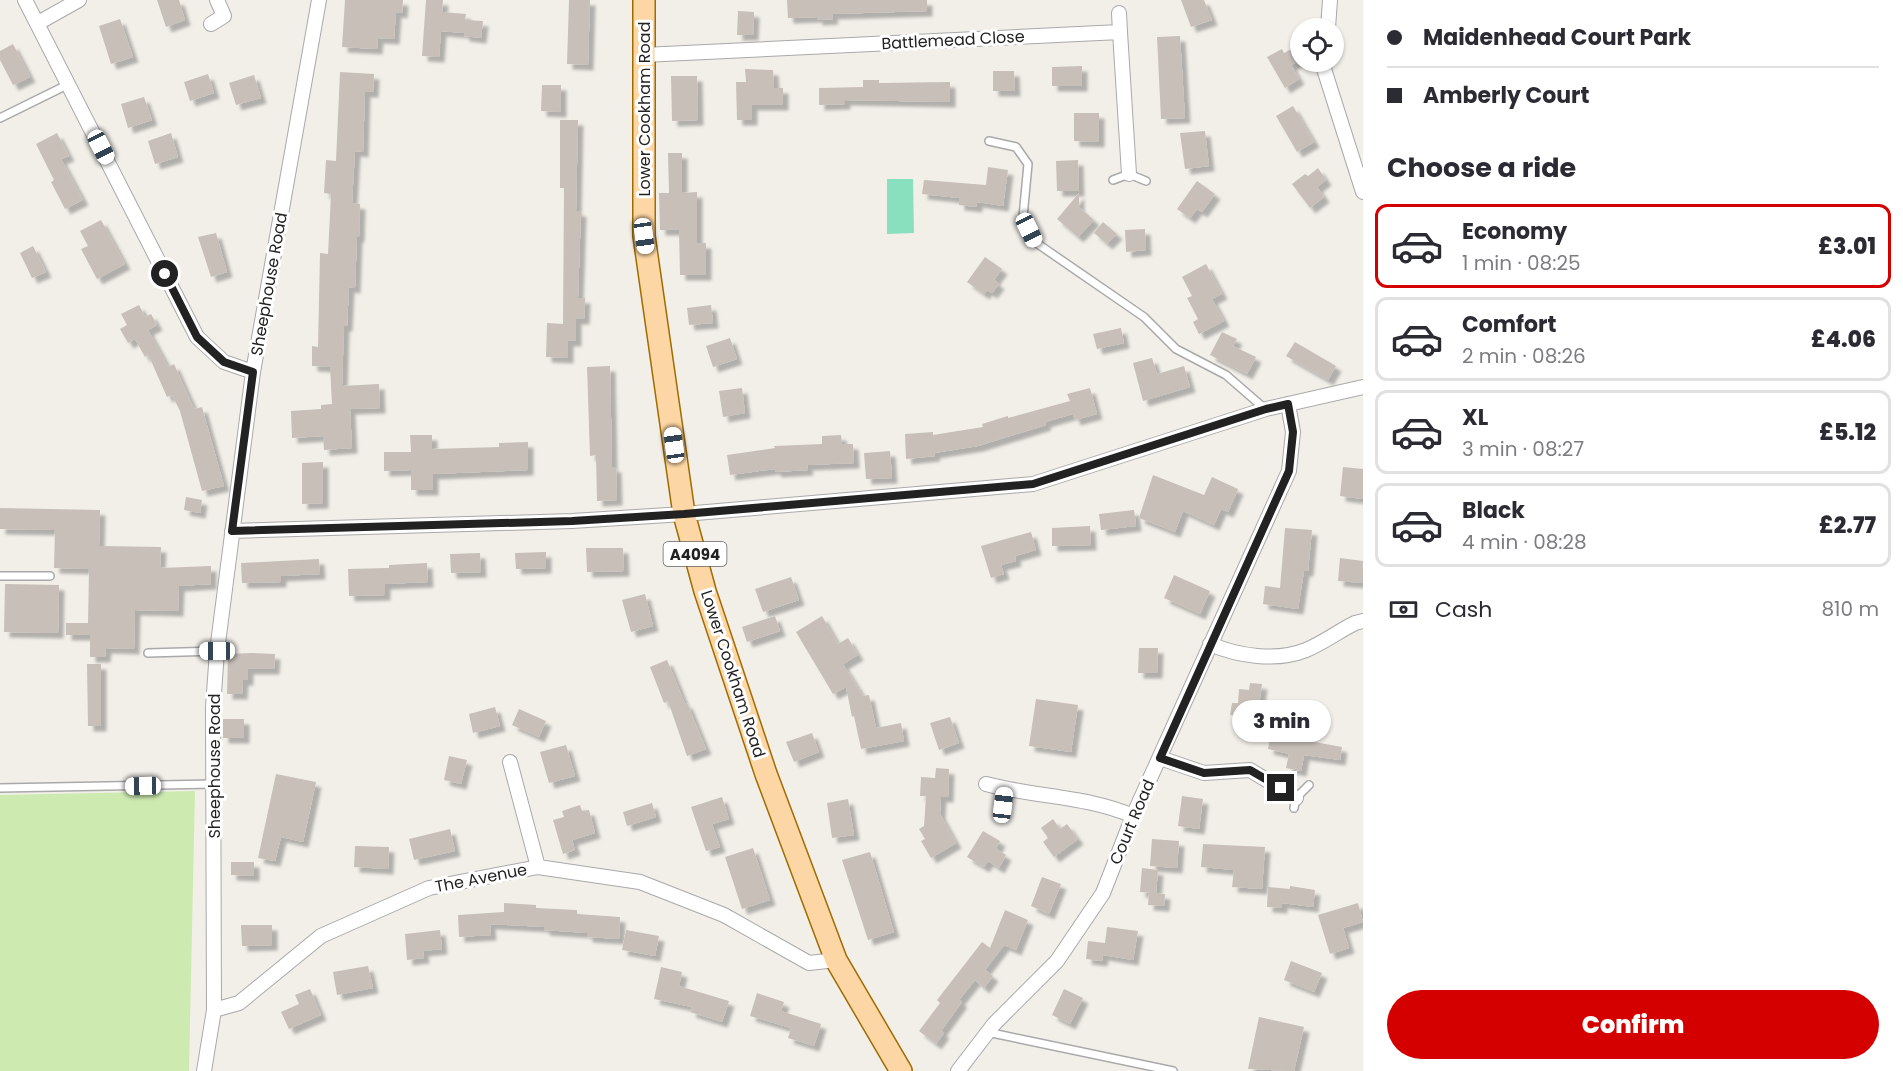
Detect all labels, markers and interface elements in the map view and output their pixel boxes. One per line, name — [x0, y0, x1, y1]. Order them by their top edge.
map controls — [1290, 18, 1344, 72]
button: locate — [1290, 18, 1344, 72]
street label: Lower Cookham Road — [633, 22, 656, 196]
text: Maidenhead Court Park — [1423, 22, 1691, 53]
street label: Battlemead Close — [881, 25, 1025, 55]
text: Amberly Court — [1423, 80, 1589, 111]
car — [85, 127, 117, 167]
text: Choose a ride — [1387, 149, 1576, 186]
car — [1013, 210, 1045, 250]
street label: Sheephouse Road — [245, 211, 293, 357]
text: Economy — [1462, 216, 1567, 247]
car — [633, 217, 655, 255]
icon: car — [1390, 219, 1444, 273]
text: £3.01 — [1818, 231, 1876, 262]
text: 1 min · 08:25 — [1462, 249, 1580, 277]
route start — [151, 260, 178, 287]
text: Comfort — [1462, 309, 1556, 340]
icon: car — [1390, 312, 1444, 366]
text: £4.06 — [1811, 324, 1876, 355]
text: 2 min · 08:26 — [1462, 342, 1586, 370]
text: XL — [1462, 402, 1488, 433]
icon: car — [1390, 405, 1444, 459]
text: £5.12 — [1819, 417, 1876, 448]
car — [663, 426, 685, 464]
text: 3 min · 08:27 — [1462, 435, 1584, 463]
text: Black — [1462, 495, 1525, 526]
icon: car — [1390, 498, 1444, 552]
text: £2.77 — [1819, 510, 1876, 541]
text: 4 min · 08:28 — [1462, 528, 1587, 556]
road number: A4094 — [664, 542, 726, 566]
street label: Lower Cookham Road — [695, 587, 771, 761]
icon: cash — [1387, 593, 1420, 626]
text: Cash — [1435, 594, 1492, 625]
text: 810 m — [1821, 595, 1879, 623]
car — [199, 642, 235, 660]
street label: Sheephouse Road — [203, 693, 226, 839]
callout: 3 min — [1232, 701, 1330, 743]
text: 3 min — [1253, 707, 1310, 735]
route end — [1267, 774, 1294, 801]
street label: Court Road — [1104, 776, 1160, 868]
car — [125, 777, 161, 795]
car — [992, 786, 1014, 824]
street label: The Avenue — [433, 858, 529, 898]
button: Confirm — [1387, 990, 1879, 1059]

